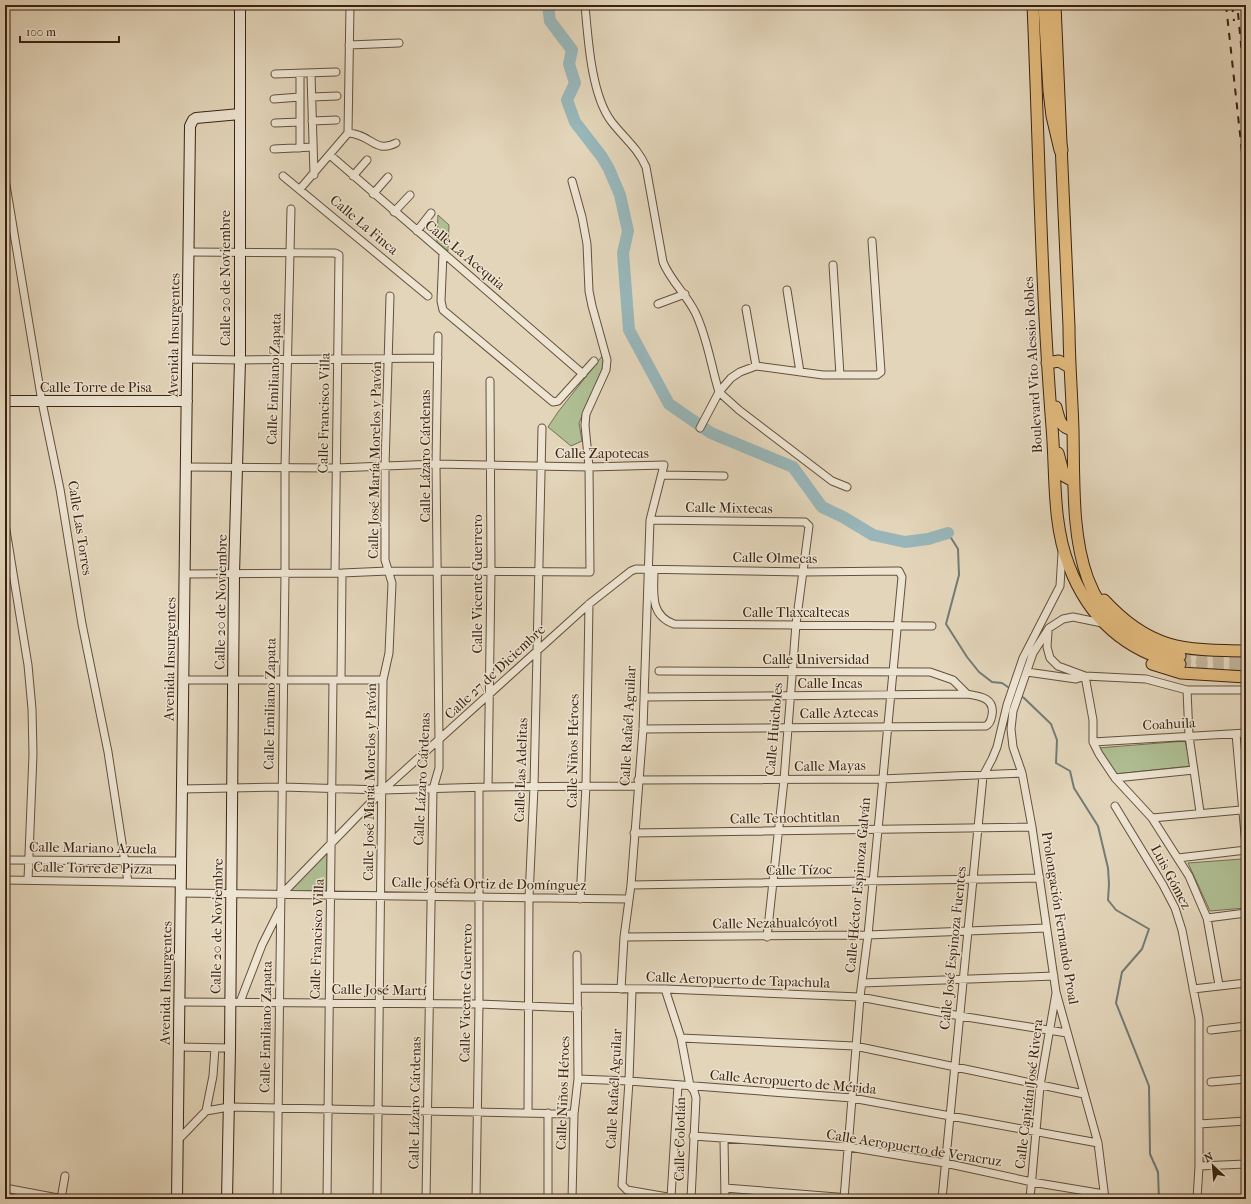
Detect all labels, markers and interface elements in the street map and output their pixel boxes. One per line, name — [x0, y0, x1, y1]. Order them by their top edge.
scale bar — [20, 18, 119, 44]
text: 100 m — [26, 25, 56, 39]
street label: Calle La Finca — [326, 192, 402, 259]
street label: Calle 20 de Noviembre — [217, 210, 234, 346]
street label: Calle La Acequia — [421, 217, 509, 294]
street label: Avenida Insurgentes — [164, 273, 184, 398]
street label: Boulevard Vito Alessio Robles — [1020, 276, 1046, 454]
street label: Calle Emiliano Zapata — [263, 312, 285, 445]
street label: Calle Francisco Villa — [314, 352, 334, 473]
street label: Calle José María Morelos y Pavón — [365, 361, 385, 559]
street label: Calle Torre de Pisa — [40, 379, 153, 396]
street label: Calle Lázaro Cárdenas — [417, 389, 434, 523]
street label: Calle Zapotecas — [555, 445, 649, 462]
street label: Calle Las Torres — [64, 479, 96, 577]
street label: Calle Mixtecas — [685, 499, 773, 517]
street label: Calle Vicente Guerrero — [469, 514, 486, 654]
street label: Calle 20 de Noviembre — [211, 534, 231, 670]
street label: Calle Olmecas — [732, 549, 818, 567]
street label: Avenida Insurgentes — [160, 597, 180, 722]
street label: Calle Tlaxcaltecas — [743, 604, 849, 621]
street label: Calle 27 de Diciembre — [441, 621, 549, 723]
street label: Calle Emiliano Zapata — [260, 637, 280, 770]
street label: Calle Universidad — [763, 651, 870, 668]
street label: Calle Rafaél Aguilar — [616, 665, 640, 787]
street label: Calle Incas — [798, 675, 862, 692]
street label: Calle Huicholes — [761, 682, 787, 776]
street label: Calle José María Morelos y Pavón — [360, 683, 380, 881]
street label: Calle Niños Héroes — [564, 694, 582, 808]
street label: Calle Aztecas — [800, 704, 878, 722]
street label: Calle Lázaro Cárdenas — [410, 712, 434, 846]
street label: Coahuila — [1142, 714, 1196, 734]
street label: Calle Las Adelitas — [511, 717, 531, 823]
street label: Calle Mayas — [794, 757, 866, 775]
street label: Calle Héctor Espinoza Galván — [842, 797, 874, 973]
street label: Calle Tenochtitlan — [730, 809, 840, 827]
street label: Prolongación Fernando Proal — [1038, 830, 1082, 1006]
street label: Calle Mariano Azuela — [29, 838, 158, 858]
street label: Luis Gómez — [1147, 842, 1195, 912]
street label: Calle Torre de Pizza — [33, 858, 153, 878]
street label: Calle 20 de Noviembre — [207, 858, 227, 994]
street label: Calle Tízoc — [766, 861, 832, 879]
street label: Calle José Espinoza Fuentes — [936, 865, 970, 1031]
street label: Calle Joséfa Ortiz de Domínguez — [391, 874, 587, 894]
street label: Calle Francisco Villa — [306, 878, 328, 1000]
street label: Calle Nezahualcóyotl — [712, 913, 838, 933]
street label: Avenida Insurgentes — [156, 921, 176, 1046]
street label: Calle Vicente Guerrero — [456, 923, 476, 1063]
street label: Calle Emiliano Zapata — [256, 960, 276, 1093]
street label: Calle Aeropuerto de Tapachula — [646, 968, 831, 992]
street label: Calle José Martí — [331, 981, 428, 999]
street label: Calle Capitán José Rivera — [1011, 1018, 1047, 1170]
street label: Calle Rafaél Aguilar — [602, 1028, 626, 1150]
street label: Calle Lázaro Cárdenas — [405, 1036, 425, 1170]
street label: Calle Niños Héroes — [553, 1036, 573, 1150]
street label: Calle Aeropuerto de Mérida — [709, 1066, 877, 1098]
street label: Calle Colotlán — [671, 1097, 689, 1181]
street label: Calle Aeropuerto de Veracruz — [825, 1126, 1003, 1170]
north arrow — [1193, 1146, 1233, 1186]
text: N — [1202, 1150, 1216, 1165]

